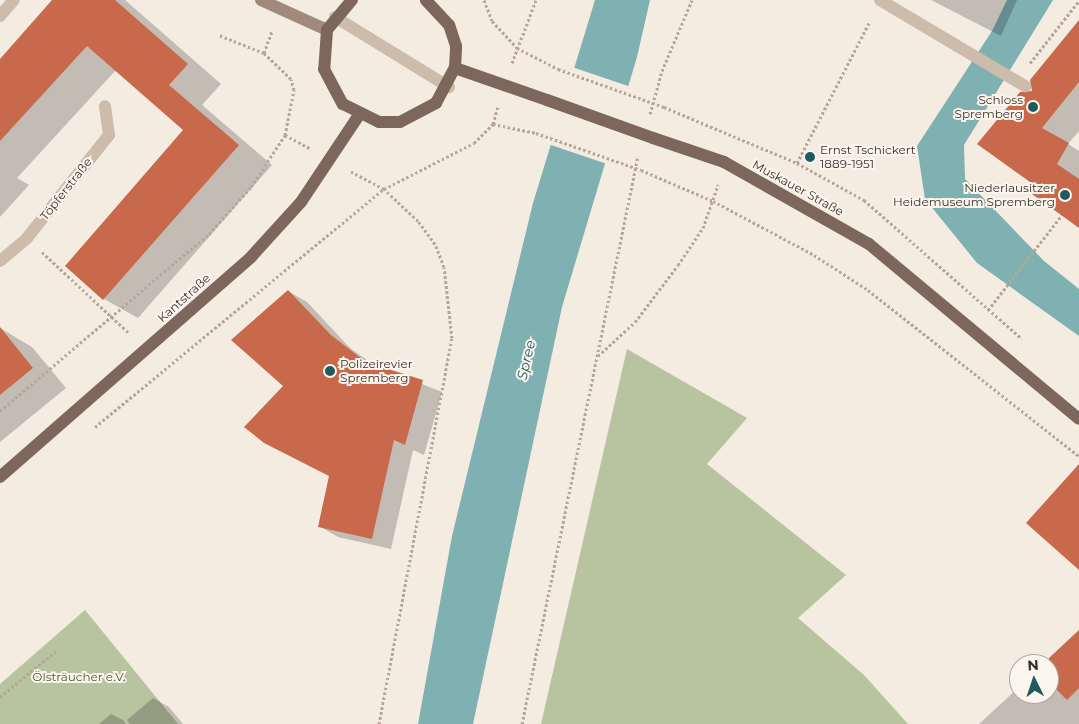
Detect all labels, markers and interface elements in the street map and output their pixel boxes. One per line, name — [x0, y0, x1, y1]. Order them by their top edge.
place label: Schloss Spremberg — [955, 93, 1023, 121]
marker: Schloss Spremberg — [1027, 101, 1039, 113]
place label: Ernst Tschickert 1889-1951 — [820, 143, 916, 171]
marker: Ernst Tschickert 1889-1951 — [804, 151, 816, 163]
street label: Töpferstraße — [37, 155, 95, 223]
street label: Muskauer Straße — [750, 157, 846, 219]
place label: Niederlausitzer Heidemuseum Spremberg — [893, 181, 1055, 209]
marker: Niederlausitzer Heidemuseum Spremberg — [1059, 189, 1071, 201]
street label: Kantstraße — [155, 271, 213, 325]
water label: Spree — [513, 338, 539, 382]
place label: Polizeirevier Spremberg — [340, 357, 413, 385]
marker: Polizeirevier Spremberg — [324, 365, 336, 377]
north arrow — [1009, 654, 1059, 704]
text: N — [1027, 656, 1039, 674]
park label: Ölsträucher e.V. — [32, 670, 126, 684]

